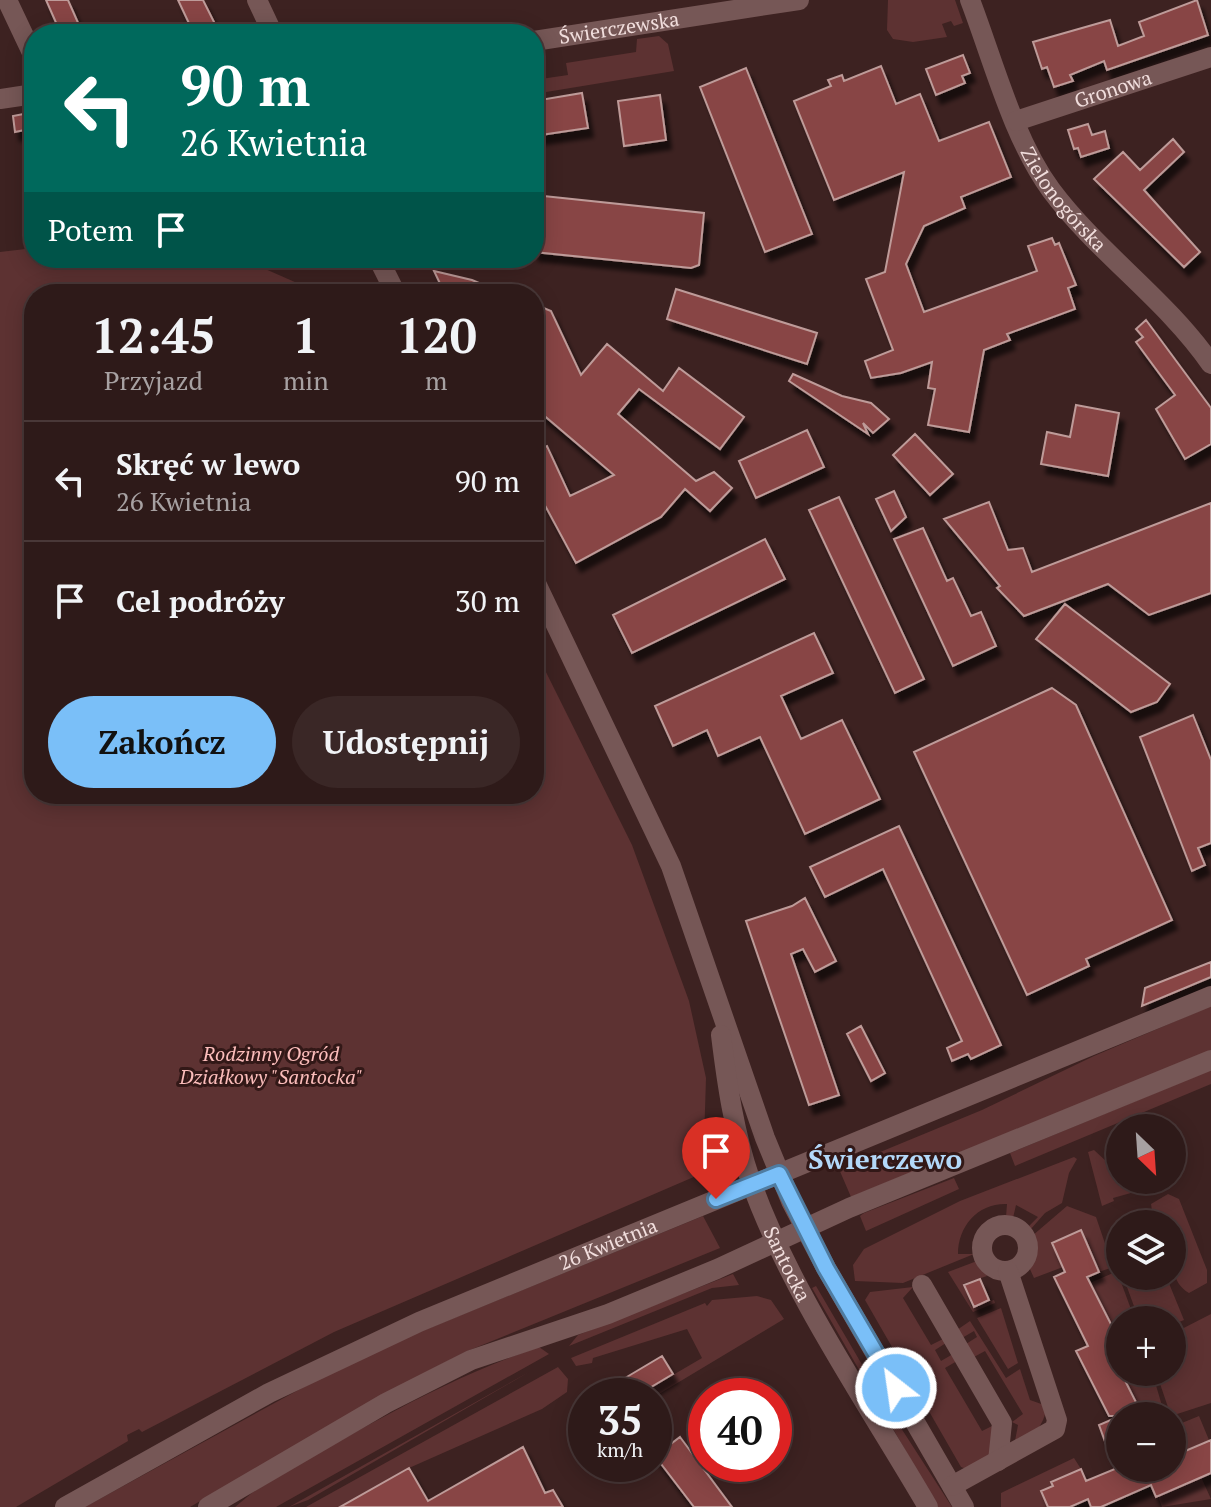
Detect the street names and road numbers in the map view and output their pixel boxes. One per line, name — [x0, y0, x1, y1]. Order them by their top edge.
street label: Świerczewska — [557, 5, 681, 50]
street label: Gronowa — [1071, 63, 1155, 114]
street label: Zielonogórska — [1015, 142, 1113, 257]
street label: 26 Kwietnia — [554, 1211, 661, 1276]
street label: Santocka — [757, 1222, 818, 1306]

